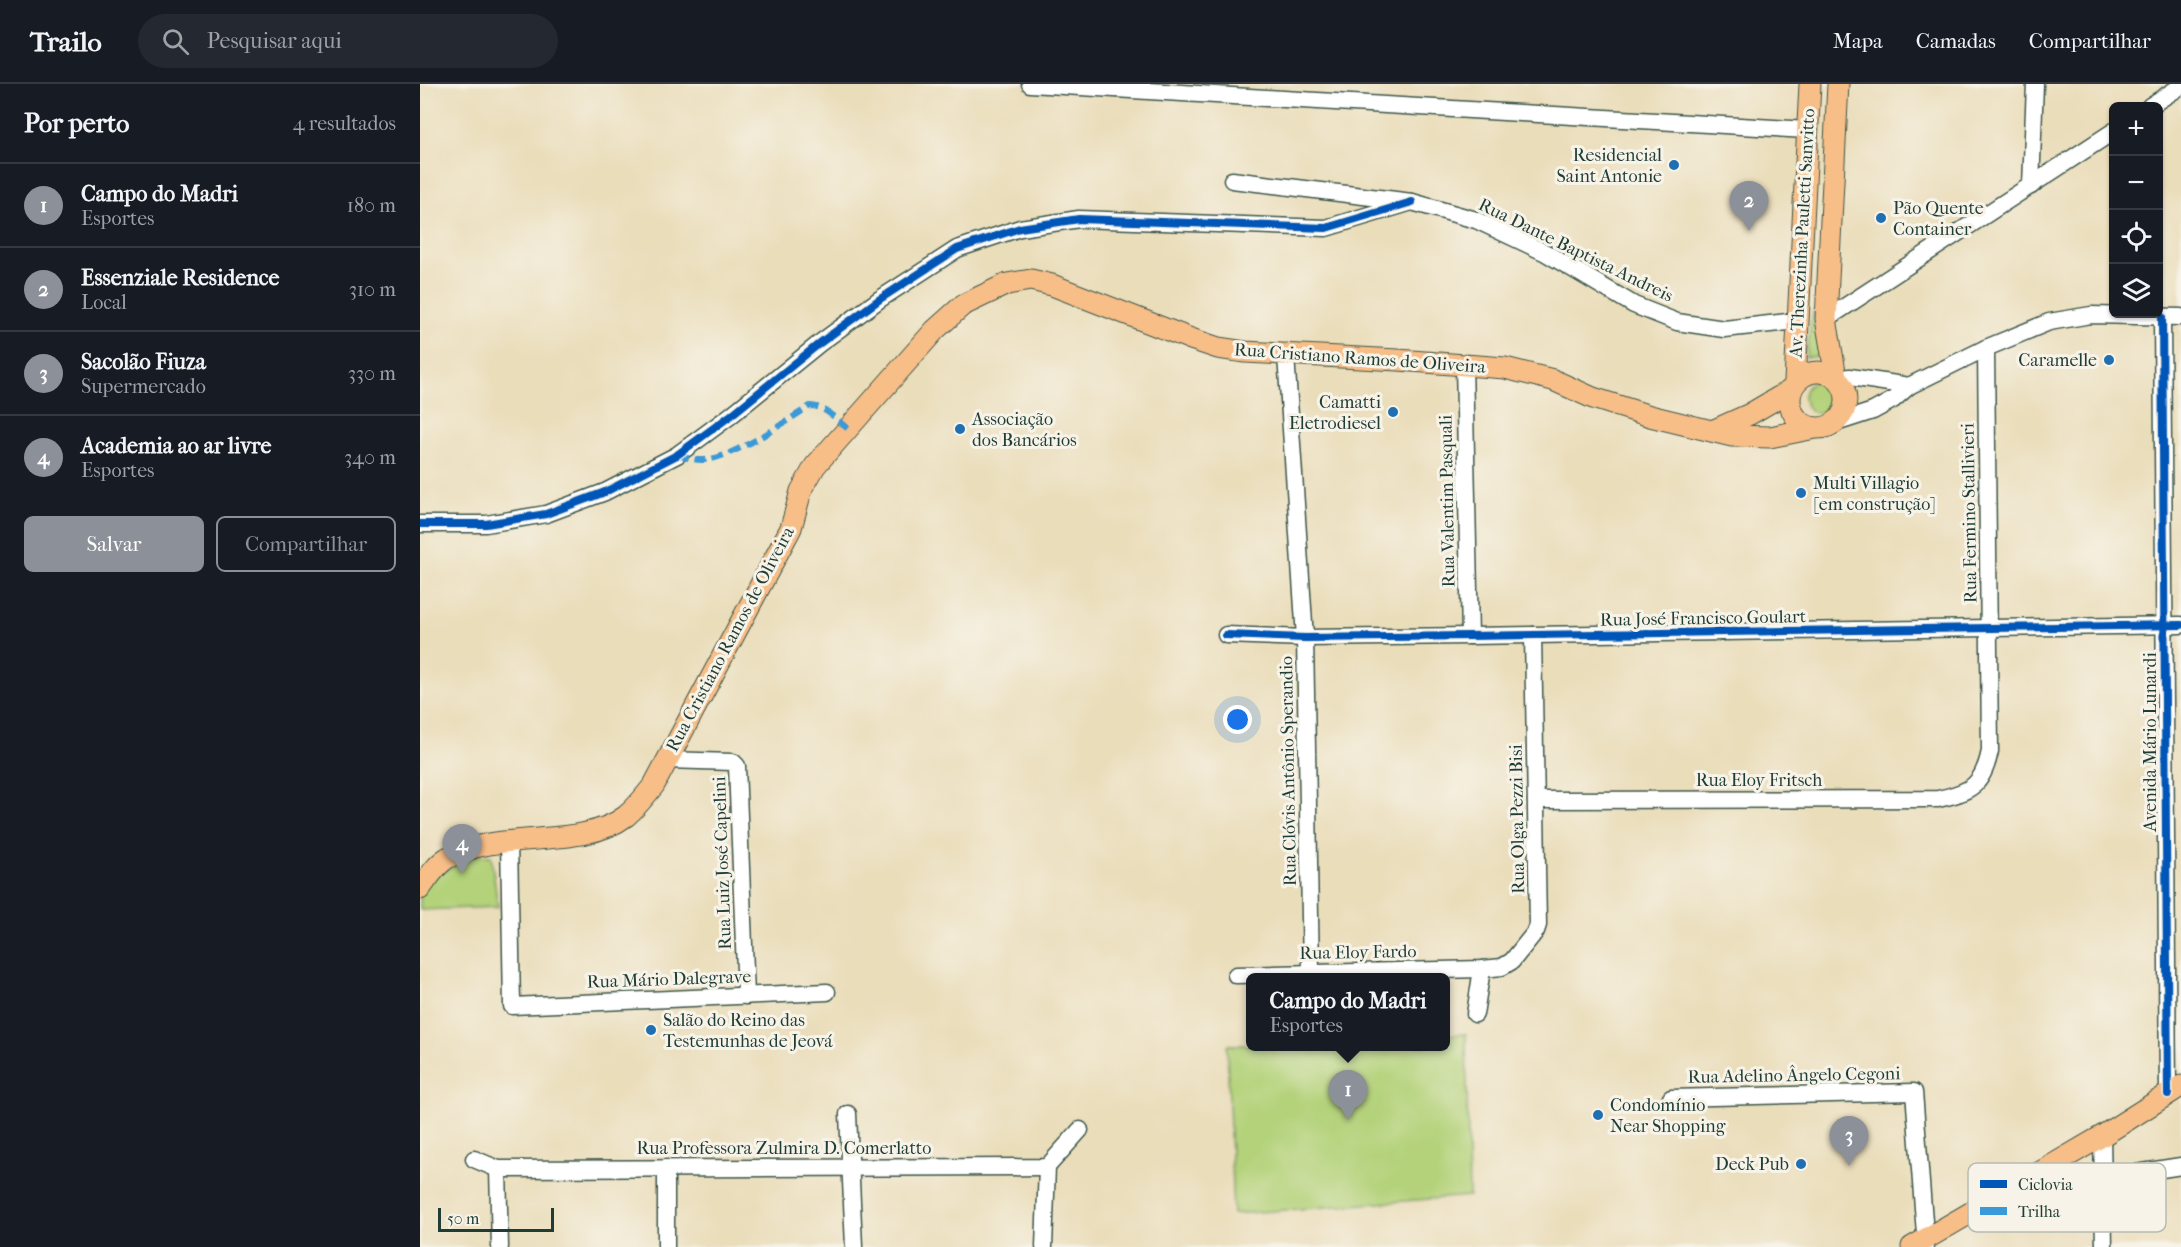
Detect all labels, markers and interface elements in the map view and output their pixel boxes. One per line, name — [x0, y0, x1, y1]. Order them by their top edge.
search box — [138, 14, 558, 68]
text: Trailo — [30, 25, 102, 58]
icon: search — [159, 25, 192, 58]
text: Pesquisar aqui — [207, 28, 342, 54]
text: Mapa — [1833, 29, 1883, 53]
text: Camadas — [1916, 29, 1996, 53]
text: Compartilhar — [2029, 29, 2151, 53]
map controls — [2109, 102, 2163, 318]
button: + — [2109, 102, 2163, 156]
text: Por perto — [24, 108, 129, 139]
street label: Av. Therezinha Pauletti Sanvitto — [1785, 108, 1820, 359]
text: 4 resultados — [293, 112, 396, 135]
place label: Residencial Saint Antonie — [1556, 145, 1662, 187]
button: − — [2109, 156, 2163, 210]
marker: Residencial Saint Antonie — [1667, 158, 1681, 172]
text: Campo do Madri — [81, 181, 238, 207]
pin: 2 — [1730, 182, 1768, 231]
text: 1 — [40, 194, 47, 217]
text: 180 m — [347, 194, 396, 217]
street label: Rua Dante Baptista Andreis — [1475, 194, 1677, 307]
place label: Pão Quente Container — [1893, 198, 1984, 240]
text: Esportes — [81, 207, 154, 230]
button: locate — [2109, 210, 2163, 264]
marker: Pão Quente Container — [1874, 211, 1888, 225]
button: layers — [2109, 264, 2163, 318]
text: Essenziale Residence — [81, 265, 279, 291]
text: 2 — [38, 278, 49, 301]
text: 310 m — [349, 278, 396, 301]
text: Local — [81, 291, 127, 314]
street label: Rua Cristiano Ramos de Oliveira — [1233, 339, 1487, 378]
text: Sacolão Fiuza — [81, 349, 206, 375]
place label: Caramelle — [2018, 350, 2097, 371]
marker: Caramelle — [2102, 353, 2116, 367]
text: 3 — [39, 362, 48, 385]
text: 330 m — [348, 362, 396, 385]
text: Supermercado — [81, 375, 206, 398]
place label: Camatti Eletrodiesel — [1289, 392, 1382, 434]
marker: Camatti Eletrodiesel — [1386, 405, 1400, 419]
place label: Associação dos Bancários — [971, 409, 1077, 451]
street label: Rua Valentim Pasquali — [1435, 414, 1460, 587]
marker: Associação dos Bancários — [953, 422, 967, 436]
street label: Rua Fermino Stallivieri — [1957, 422, 1982, 603]
text: Academia ao ar livre — [81, 433, 271, 459]
text: 4 — [38, 446, 49, 469]
text: 340 m — [344, 446, 396, 469]
text: Esportes — [81, 459, 154, 482]
place label: Multi Villagio [em construção] — [1813, 473, 1936, 515]
marker: Multi Villagio [em construção] — [1794, 486, 1808, 500]
button: Salvar — [24, 516, 204, 572]
button: Compartilhar — [216, 516, 396, 572]
street label: Rua Cristiano Ramos de Oliveira — [662, 522, 799, 755]
street label: Rua José Francisco Goulart — [1600, 606, 1807, 631]
street label: Avenida Mário Lunardi — [2140, 652, 2161, 833]
street label: Rua Clóvis Antônio Sperandio — [1276, 656, 1301, 886]
your location — [1223, 705, 1252, 734]
street label: Rua Olga Pezzi Bisi — [1506, 743, 1529, 894]
street label: Rua Eloy Fritsch — [1696, 770, 1822, 791]
street label: Rua Luiz José Capelini — [709, 775, 736, 950]
pin: 4 — [442, 824, 482, 874]
street label: Rua Eloy Fardo — [1299, 941, 1417, 964]
street label: Rua Mário Dalegrave — [586, 966, 752, 993]
popup — [1246, 973, 1450, 1051]
text: Campo do Madri — [1269, 988, 1427, 1014]
place label: Salão do Reino das Testemunhas de Jeová — [663, 1010, 833, 1052]
text: Esportes — [1269, 1014, 1343, 1037]
marker: Salão do Reino das Testemunhas de Jeová — [644, 1023, 658, 1037]
street label: Rua Adelino Ângelo Cegoni — [1687, 1062, 1901, 1088]
pin: 1 — [1328, 1070, 1368, 1120]
place label: Condomínio Near Shopping — [1610, 1095, 1726, 1137]
marker: Condomínio Near Shopping — [1591, 1108, 1605, 1122]
pin: 3 — [1830, 1116, 1868, 1166]
street label: Rua Professora Zulmira D. Comerlatto — [637, 1138, 931, 1159]
place label: Deck Pub — [1715, 1154, 1789, 1175]
marker: Deck Pub — [1794, 1157, 1808, 1171]
legend — [1968, 1163, 2166, 1232]
text: Ciclovia — [2018, 1175, 2073, 1194]
text: Trilha — [2018, 1202, 2061, 1221]
scale bar — [438, 1205, 554, 1232]
text: 50 m — [447, 1209, 479, 1228]

